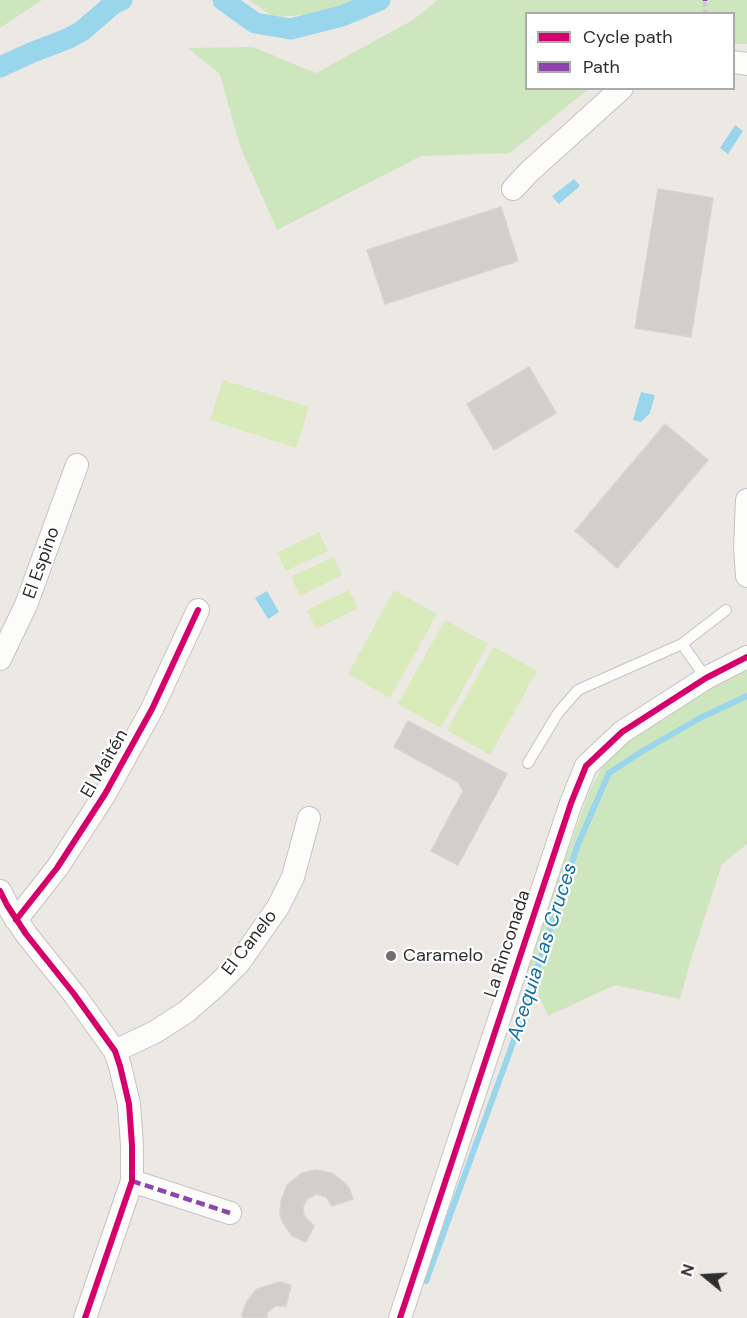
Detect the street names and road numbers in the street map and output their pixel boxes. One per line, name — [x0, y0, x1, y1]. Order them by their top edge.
street label: El Espino — [19, 524, 65, 602]
street label: El Maitén — [77, 726, 133, 802]
street label: La Rinconada — [480, 888, 536, 1000]
street label: El Canelo — [218, 906, 282, 980]

